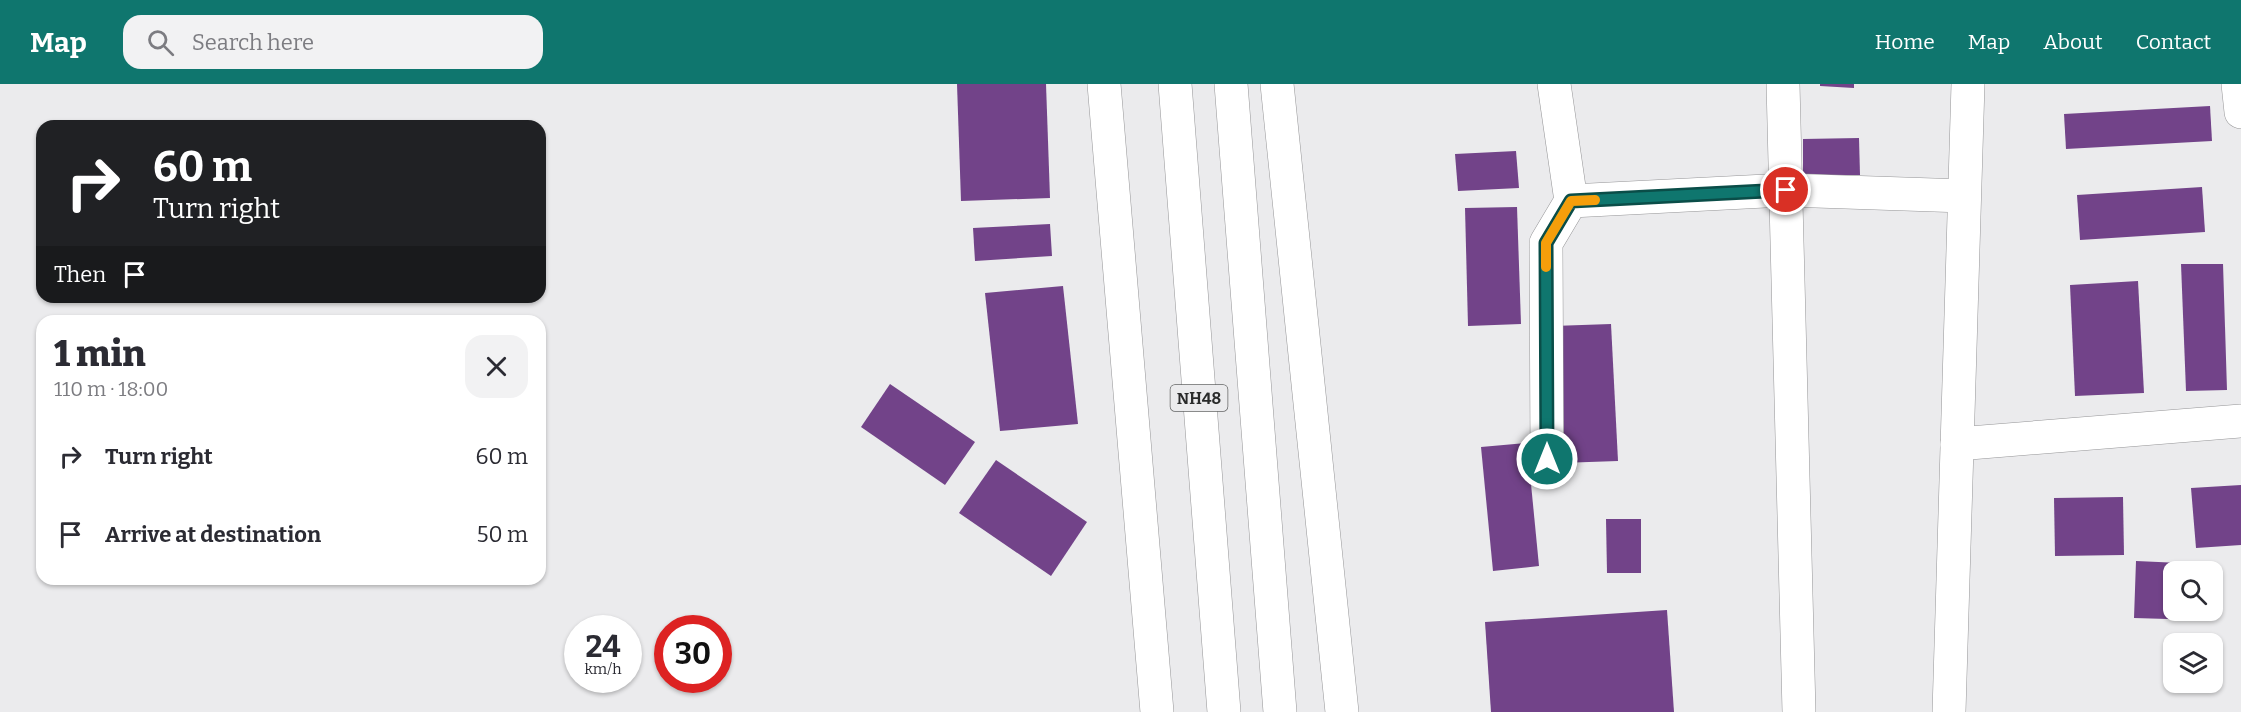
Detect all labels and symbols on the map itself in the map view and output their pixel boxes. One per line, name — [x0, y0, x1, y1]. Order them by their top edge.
pin — [1760, 164, 1811, 215]
road number: NH48 — [1170, 385, 1228, 411]
position arrow — [1515, 427, 1579, 491]
speed limit sign: 30 — [654, 615, 732, 693]

